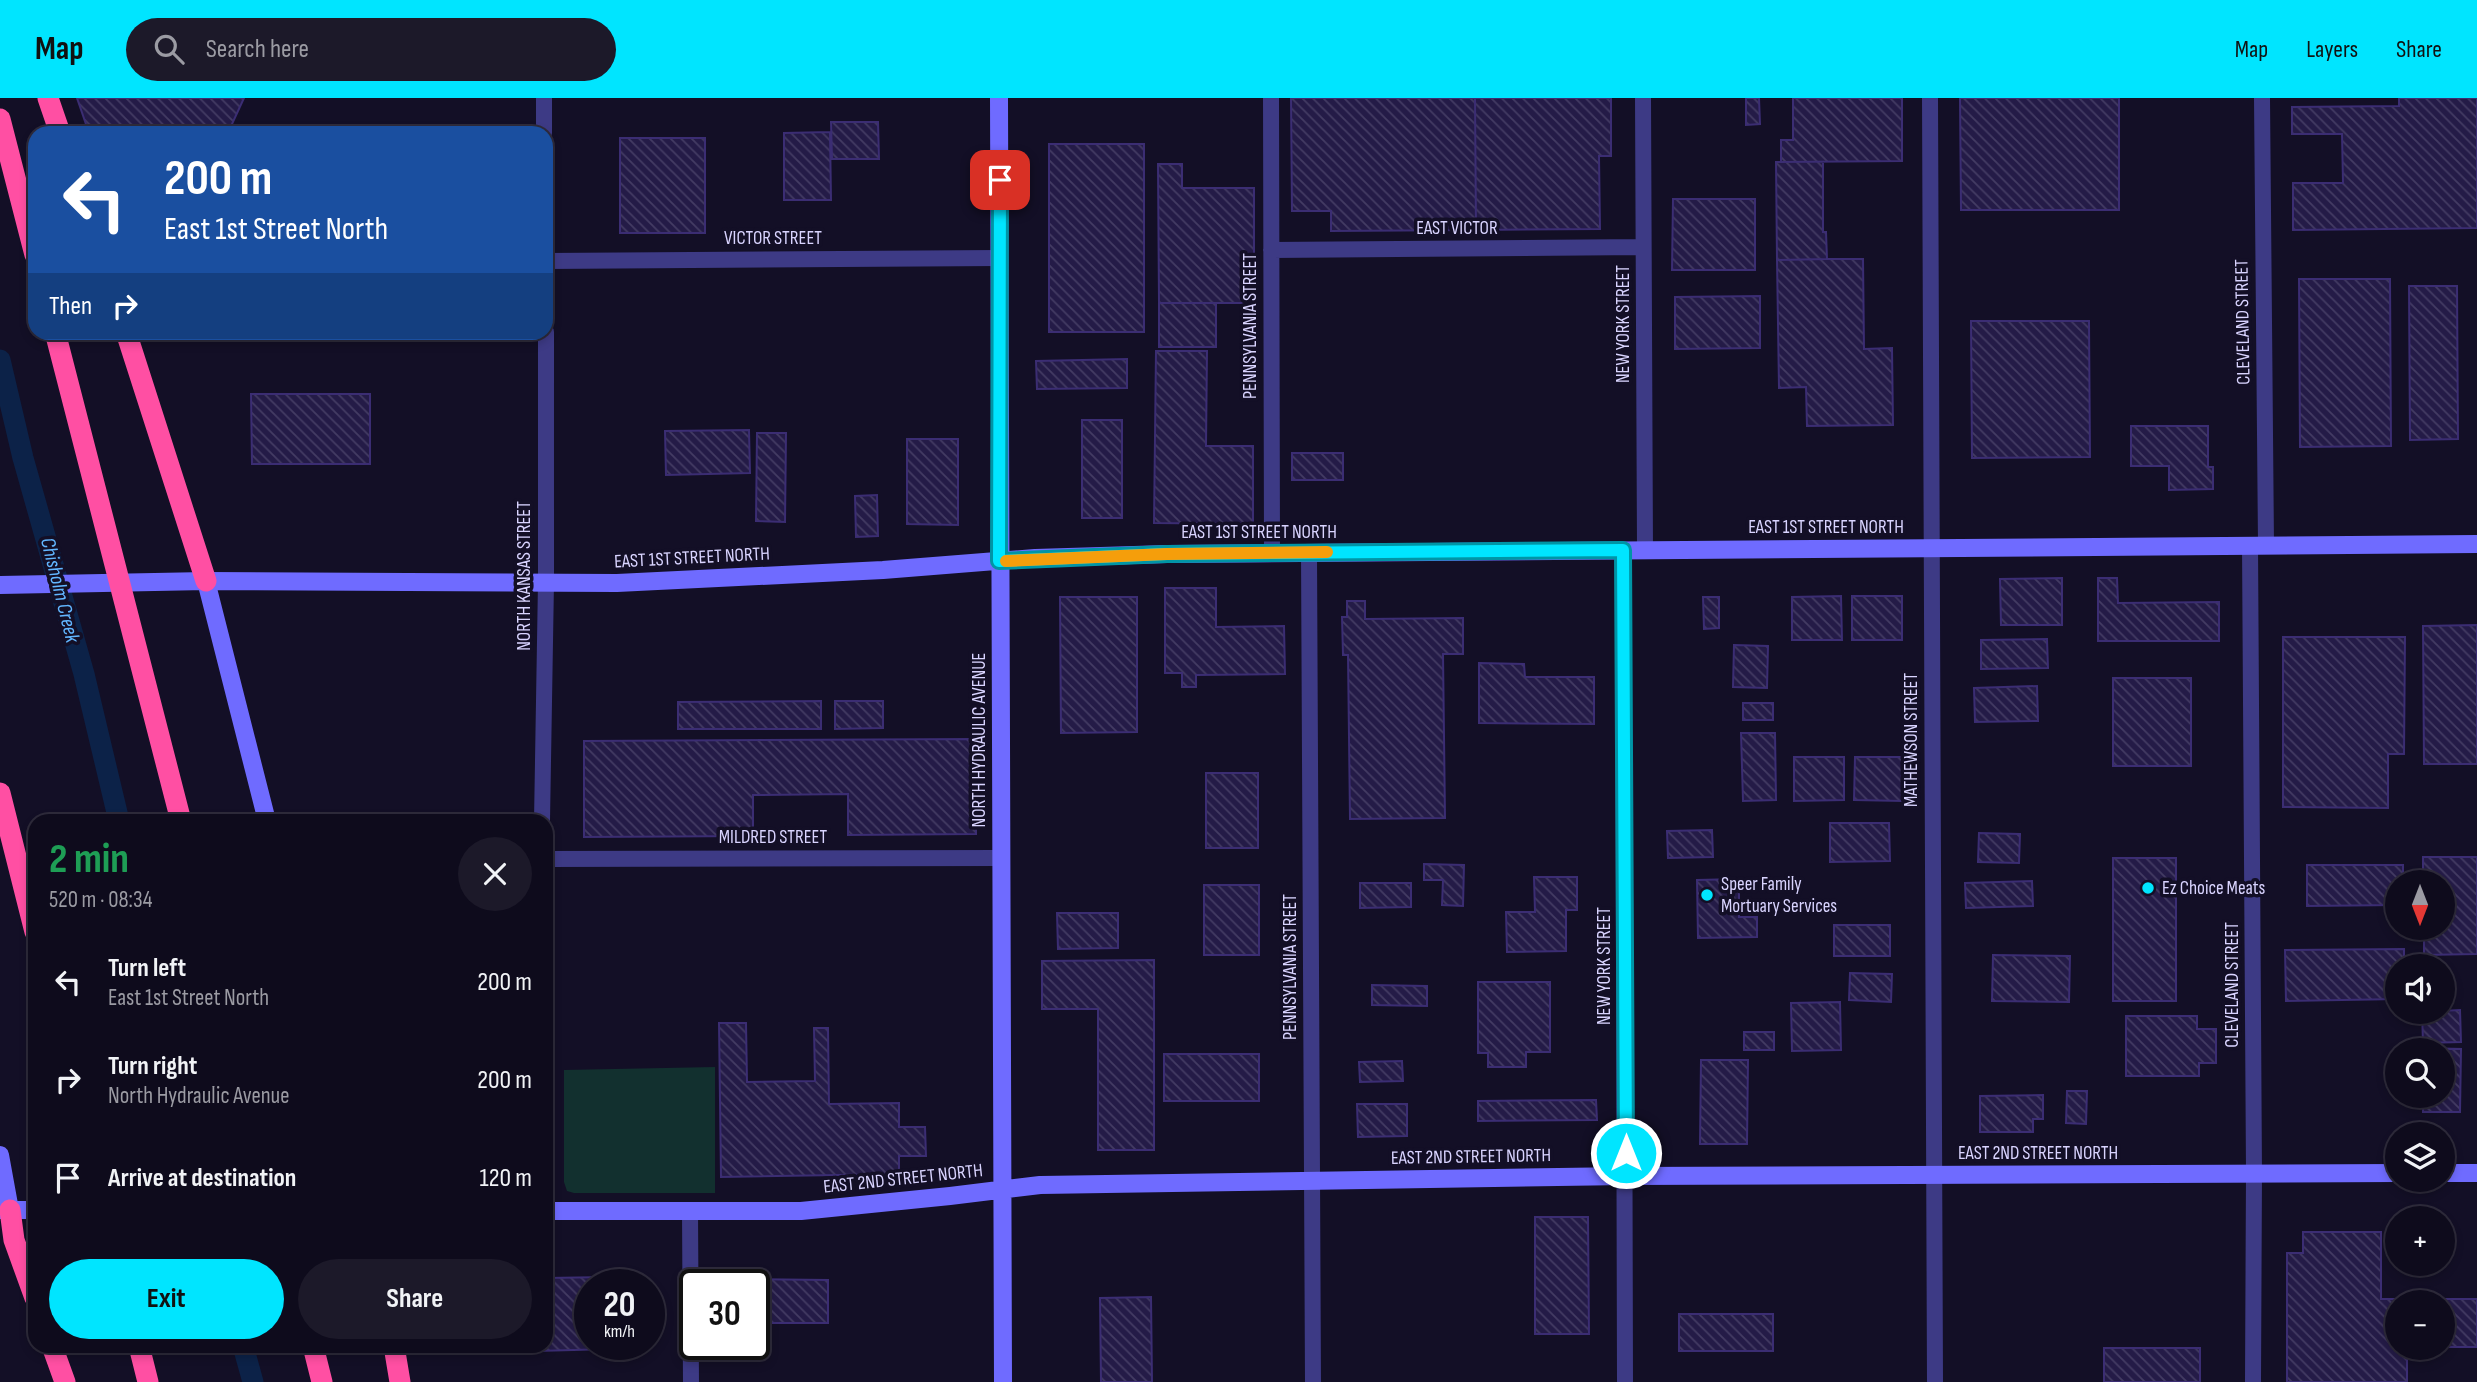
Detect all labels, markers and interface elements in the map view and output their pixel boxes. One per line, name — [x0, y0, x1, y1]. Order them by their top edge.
search box — [126, 18, 616, 81]
text: Map — [35, 29, 84, 69]
icon: search — [150, 30, 188, 68]
text: Search here — [206, 34, 309, 65]
text: Map — [2235, 35, 2268, 64]
text: Layers — [2306, 35, 2358, 64]
text: Share — [2396, 35, 2442, 64]
text: 200 m — [164, 150, 272, 209]
pin — [970, 150, 1030, 210]
icon: left — [49, 154, 140, 245]
icon: arrive — [981, 161, 1019, 199]
text: East 1st Street North — [164, 210, 388, 249]
street label: EAST VICTOR — [1416, 217, 1498, 240]
street label: VICTOR STREET — [724, 227, 822, 250]
street label: PENNSYLVANIA STREET — [1239, 253, 1262, 399]
street label: CLEVELAND STREET — [2230, 259, 2256, 385]
street label: NEW YORK STREET — [1612, 265, 1635, 383]
icon: right — [106, 287, 144, 325]
text: Then — [49, 291, 92, 322]
street label: NORTH KANSAS STREET — [513, 501, 536, 651]
street label: EAST 1ST STREET NORTH — [1748, 516, 1904, 539]
street label: EAST 1ST STREET NORTH — [1181, 521, 1337, 544]
water label: Chisholm Creek — [35, 535, 85, 646]
street label: EAST 1ST STREET NORTH — [614, 542, 770, 574]
street label: NORTH HYDRAULIC AVENUE — [968, 653, 991, 827]
street label: MATHEWSON STREET — [1900, 673, 1923, 807]
street label: MILDRED STREET — [719, 826, 827, 849]
text: 2 min — [49, 834, 129, 885]
button: close — [458, 837, 532, 911]
north arrow — [2385, 870, 2455, 940]
map controls — [2385, 870, 2455, 1360]
place label: Speer Family Mortuary Services — [1721, 873, 1837, 918]
place label: Ez Choice Meats — [2162, 877, 2266, 900]
marker: Ez Choice Meats — [2140, 880, 2156, 896]
text: 520 m · 08:34 — [49, 886, 152, 914]
marker: Speer Family Mortuary Services — [1699, 887, 1715, 903]
street label: PENNSYLVANIA STREET — [1279, 894, 1302, 1040]
street label: NEW YORK STREET — [1593, 907, 1616, 1025]
street label: CLEVELAND STREET — [2221, 922, 2244, 1048]
text: Turn left — [108, 953, 186, 984]
button: sound — [2385, 954, 2455, 1024]
icon: left — [49, 963, 87, 1001]
text: 200 m — [477, 967, 532, 998]
text: East 1st Street North — [108, 984, 269, 1012]
button: search — [2385, 1038, 2455, 1108]
text: Turn right — [108, 1051, 197, 1082]
icon: right — [49, 1061, 87, 1099]
text: 200 m — [477, 1065, 532, 1096]
text: North Hydraulic Avenue — [108, 1082, 289, 1110]
position arrow — [1589, 1116, 1663, 1190]
button: layers — [2385, 1122, 2455, 1192]
street label: EAST 2ND STREET NORTH — [1958, 1142, 2118, 1165]
street label: EAST 2ND STREET NORTH — [1391, 1144, 1551, 1170]
icon: arrive — [49, 1159, 87, 1197]
street label: EAST 2ND STREET NORTH — [822, 1159, 984, 1199]
text: Arrive at destination — [108, 1163, 296, 1194]
text: 120 m — [479, 1163, 532, 1194]
button: + — [2385, 1206, 2455, 1276]
button: Exit — [49, 1259, 284, 1339]
button: Share — [298, 1259, 532, 1339]
speed limit sign: 30 — [679, 1269, 770, 1360]
text: 20 — [604, 1284, 636, 1327]
button: − — [2385, 1290, 2455, 1360]
text: km/h — [604, 1321, 635, 1342]

